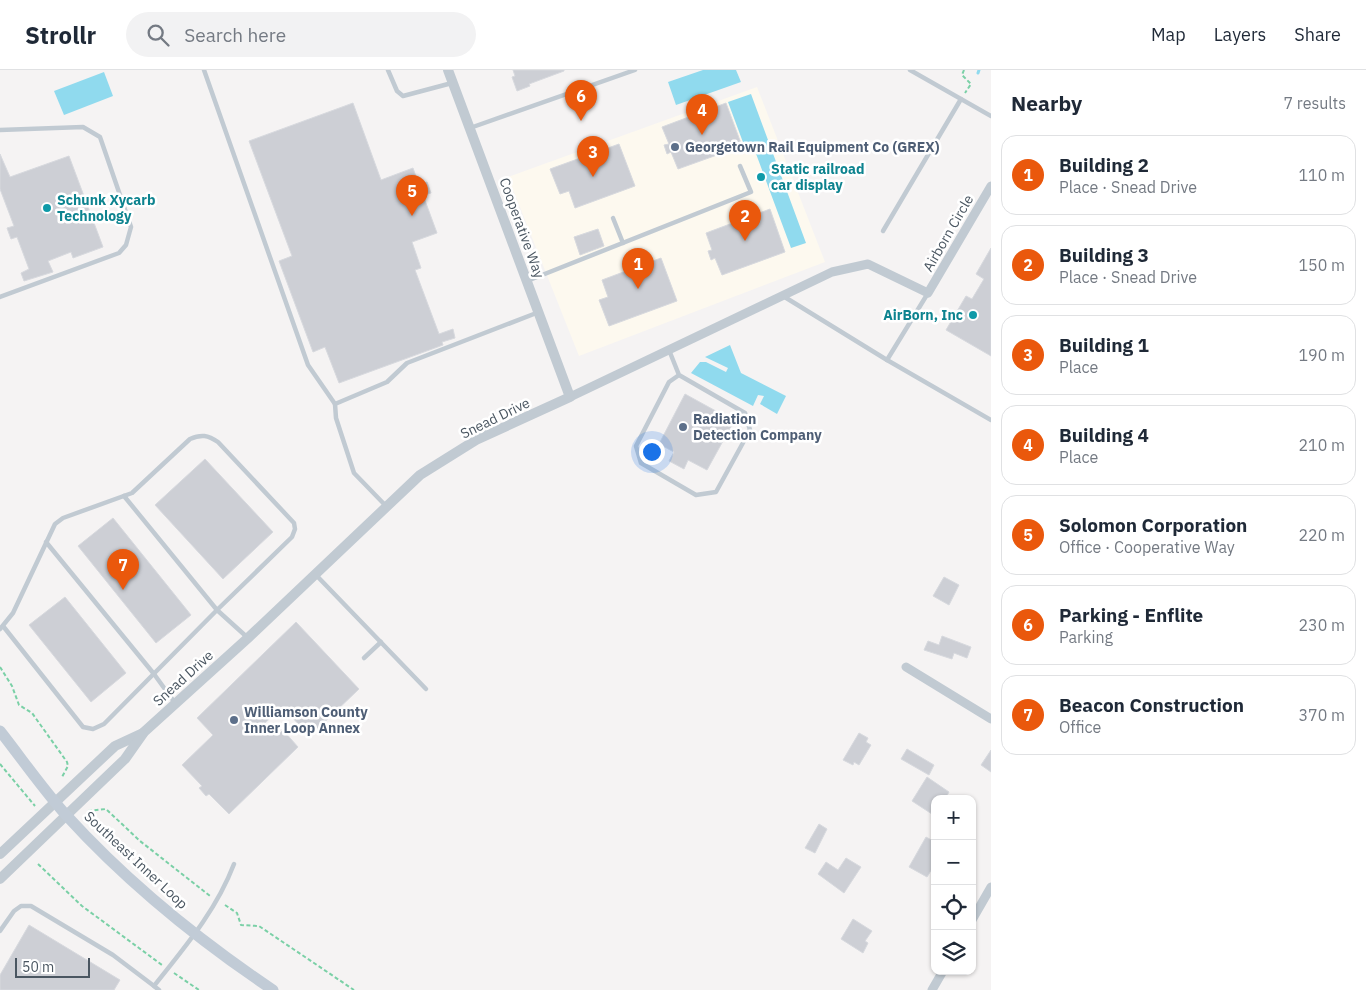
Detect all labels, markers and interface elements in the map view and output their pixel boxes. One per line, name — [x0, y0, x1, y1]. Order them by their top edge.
search box — [126, 12, 476, 57]
text: Strollr — [25, 19, 96, 51]
icon: search — [144, 21, 172, 49]
text: Search here — [184, 23, 286, 47]
text: Map — [1151, 23, 1186, 46]
text: Layers — [1214, 23, 1266, 46]
text: Share — [1294, 23, 1341, 46]
pin: 6 — [565, 80, 597, 121]
text: Nearby — [1011, 89, 1082, 117]
text: 7 results — [1283, 93, 1346, 113]
pin: 4 — [686, 94, 718, 135]
pin: 3 — [577, 136, 609, 177]
place label: Georgetown Rail Equipment Co (GREX) — [685, 138, 940, 156]
marker: Georgetown Rail Equipment Co (GREX) — [669, 141, 681, 153]
text: Building 2 — [1059, 153, 1149, 177]
place label: Static railroad car display — [771, 160, 864, 194]
text: 1 — [1023, 165, 1033, 185]
text: 110 m — [1298, 165, 1345, 185]
marker: Static railroad car display — [755, 171, 767, 183]
pin: 5 — [396, 175, 428, 216]
street label: Cooperative Way — [495, 175, 549, 281]
text: Place · Snead Drive — [1059, 177, 1197, 197]
place label: Schunk Xycarb Technology — [57, 191, 155, 225]
street label: Airborn Circle — [919, 191, 977, 275]
pin: 2 — [729, 200, 761, 241]
marker: Schunk Xycarb Technology — [41, 202, 53, 214]
text: Building 3 — [1059, 243, 1149, 267]
pin: 1 — [622, 248, 654, 289]
text: 2 — [1023, 255, 1033, 275]
text: 150 m — [1298, 255, 1345, 275]
text: Place · Snead Drive — [1059, 267, 1197, 287]
place label: AirBorn, Inc — [883, 306, 963, 324]
marker: AirBorn, Inc — [967, 309, 979, 321]
text: Building 1 — [1059, 333, 1149, 357]
text: 3 — [1023, 345, 1033, 365]
text: 190 m — [1298, 345, 1345, 365]
text: Place — [1059, 357, 1098, 377]
street label: Snead Drive — [457, 393, 533, 443]
place label: Radiation Detection Company — [693, 410, 822, 444]
marker: Radiation Detection Company — [677, 421, 689, 433]
text: Building 4 — [1059, 423, 1149, 447]
text: 4 — [1023, 435, 1033, 455]
text: 210 m — [1298, 435, 1345, 455]
your location — [639, 439, 665, 465]
text: Place — [1059, 447, 1098, 467]
text: Solomon Corporation — [1059, 513, 1247, 537]
text: 5 — [1023, 525, 1033, 545]
text: 220 m — [1298, 525, 1345, 545]
text: Office · Cooperative Way — [1059, 537, 1235, 557]
pin: 7 — [107, 549, 139, 590]
text: Parking - Enflite — [1059, 603, 1203, 627]
text: 6 — [1023, 615, 1033, 635]
text: 230 m — [1298, 615, 1345, 635]
text: Parking — [1059, 627, 1113, 647]
street label: Snead Drive — [149, 646, 217, 710]
text: Beacon Construction — [1059, 693, 1244, 717]
place label: Williamson County Inner Loop Annex — [244, 703, 368, 737]
text: 7 — [1023, 705, 1033, 725]
text: 370 m — [1298, 705, 1345, 725]
marker: Williamson County Inner Loop Annex — [228, 714, 240, 726]
text: Office — [1059, 717, 1101, 737]
map controls — [931, 795, 976, 975]
button: + — [931, 795, 976, 840]
street label: Southeast Inner Loop — [80, 807, 192, 913]
button: − — [931, 840, 976, 885]
button: locate — [931, 885, 976, 930]
button: layers — [931, 930, 976, 975]
scale bar — [15, 955, 90, 978]
text: 50 m — [22, 958, 54, 976]

